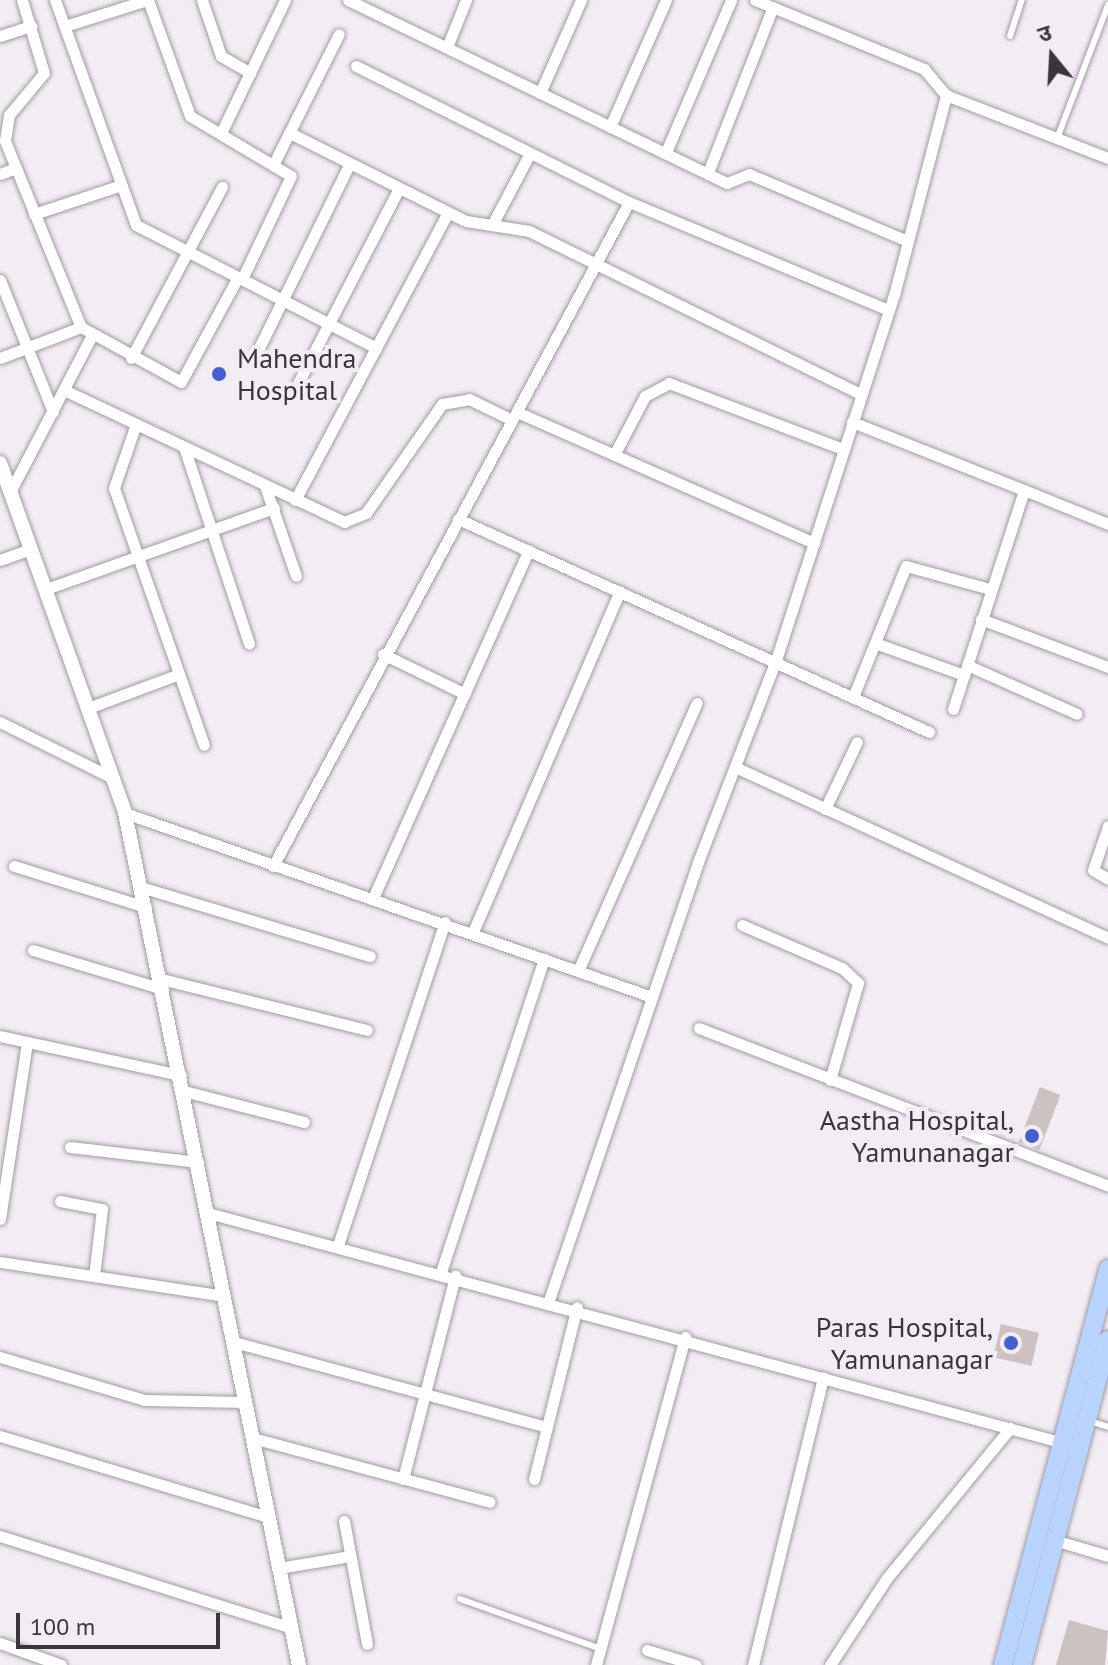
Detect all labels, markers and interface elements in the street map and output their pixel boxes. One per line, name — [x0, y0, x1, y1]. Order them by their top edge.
north arrow — [1012, 16, 1092, 96]
text: उ — [1034, 18, 1055, 48]
place label: Mahendra Hospital — [237, 341, 356, 407]
marker: Mahendra Hospital — [208, 363, 230, 385]
place label: Aastha Hospital, Yamunanagar — [820, 1103, 1014, 1169]
marker: Aastha Hospital, Yamunanagar — [1021, 1125, 1043, 1147]
place label: Paras Hospital, Yamunanagar — [816, 1310, 993, 1376]
marker: Paras Hospital, Yamunanagar — [1000, 1332, 1022, 1354]
scale bar — [20, 1597, 224, 1647]
text: 100 m — [30, 1611, 95, 1642]

